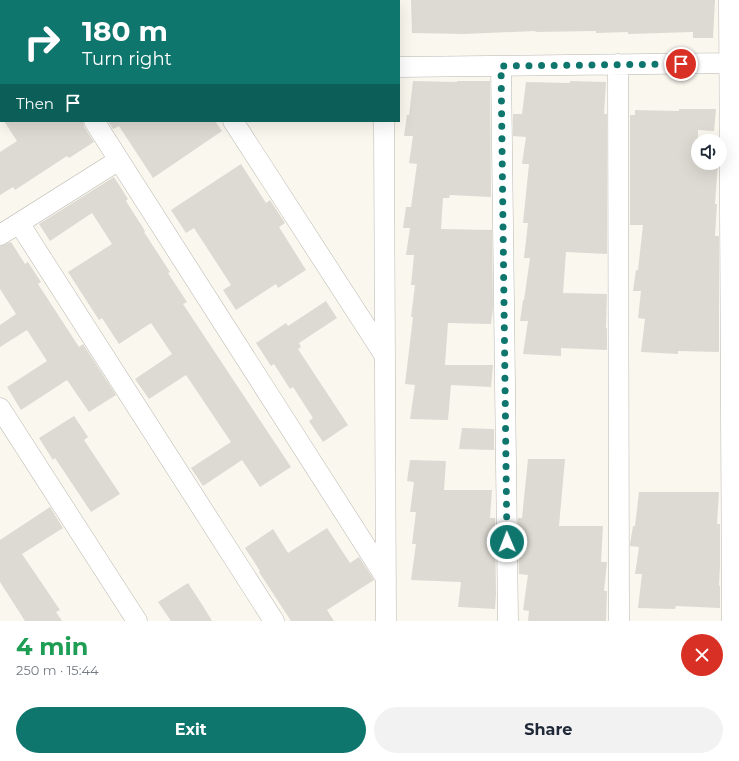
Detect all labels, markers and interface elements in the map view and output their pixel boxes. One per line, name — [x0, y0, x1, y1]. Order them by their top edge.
text: 180 m — [82, 14, 168, 48]
icon: right — [16, 16, 68, 68]
pin — [664, 47, 698, 81]
text: Turn right — [82, 48, 172, 70]
icon: arrive — [670, 53, 692, 75]
icon: arrive — [62, 92, 84, 114]
text: Then — [16, 94, 54, 113]
map controls — [691, 134, 727, 170]
button: sound — [691, 134, 727, 170]
position arrow — [486, 521, 528, 563]
text: 4 min — [16, 632, 88, 661]
button: close — [681, 634, 723, 676]
text: 250 m · 15:44 — [16, 662, 99, 678]
button: Exit — [16, 707, 366, 753]
button: Share — [374, 707, 723, 753]

